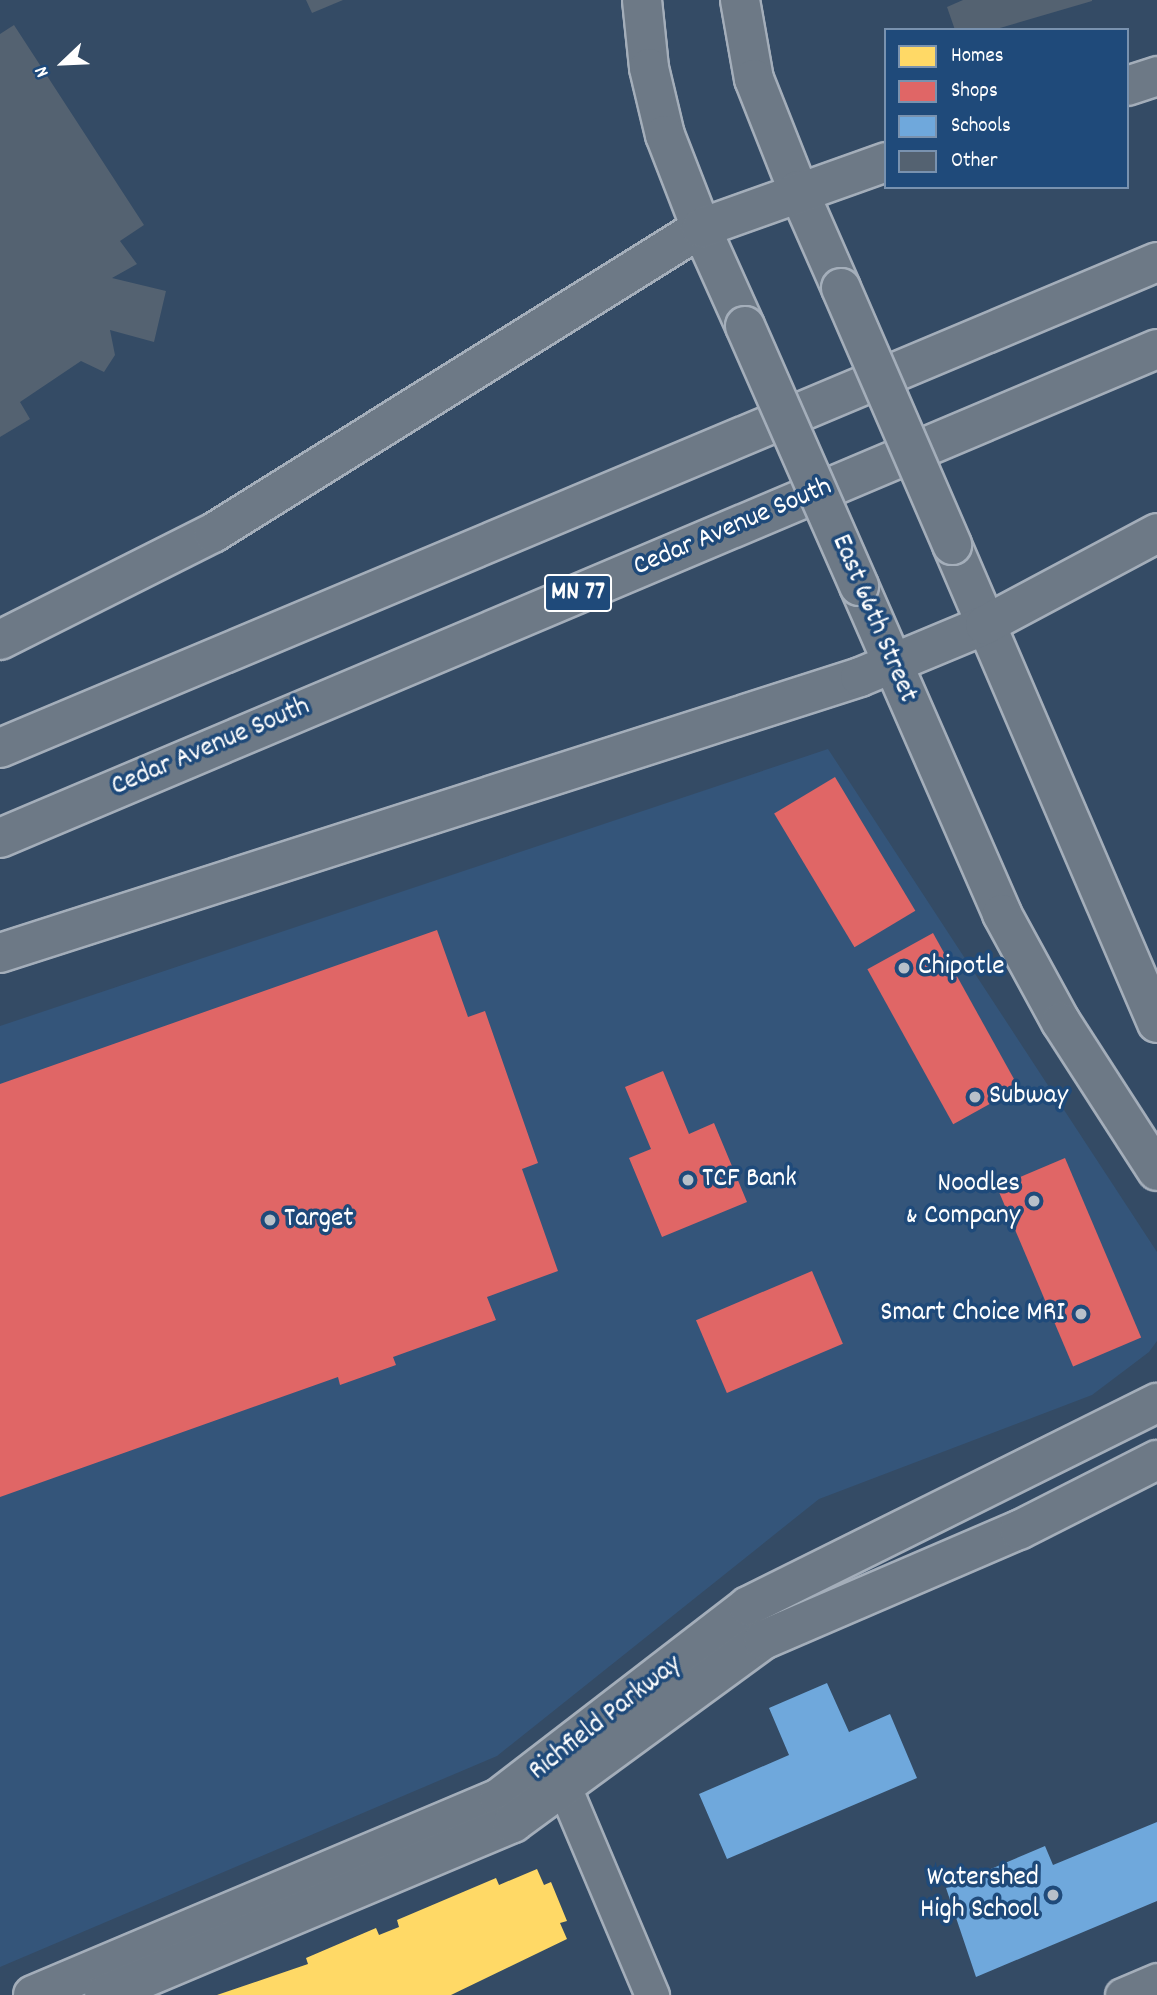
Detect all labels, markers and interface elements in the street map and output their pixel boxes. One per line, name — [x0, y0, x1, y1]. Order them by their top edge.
north arrow — [28, 28, 98, 98]
legend — [884, 28, 1129, 189]
text: Homes — [951, 42, 1004, 72]
text: N — [29, 62, 57, 81]
text: Shops — [951, 77, 998, 107]
text: Schools — [951, 112, 1011, 142]
text: Other — [951, 147, 997, 177]
street label: Cedar Avenue South — [629, 471, 837, 585]
street label: East 66th Street — [822, 530, 924, 708]
road number: MN 77 — [543, 570, 613, 615]
street label: Cedar Avenue South — [107, 691, 315, 805]
place label: Chipotle — [918, 951, 1004, 985]
marker: Chipotle — [896, 960, 912, 976]
place label: Subway — [989, 1080, 1068, 1114]
marker: Subway — [967, 1089, 983, 1105]
place label: TCF Bank — [702, 1163, 797, 1197]
place label: Noodles & Company — [905, 1168, 1020, 1234]
marker: TCF Bank — [680, 1172, 696, 1188]
marker: Noodles & Company — [1026, 1193, 1042, 1209]
place label: Target — [284, 1203, 354, 1237]
marker: Target — [262, 1212, 278, 1228]
place label: Smart Choice MRI — [880, 1297, 1065, 1331]
marker: Smart Choice MRI — [1071, 1304, 1091, 1324]
street label: Richfield Parkway — [523, 1649, 689, 1789]
place label: Watershed High School — [920, 1862, 1039, 1928]
marker: Watershed High School — [1045, 1887, 1061, 1903]

